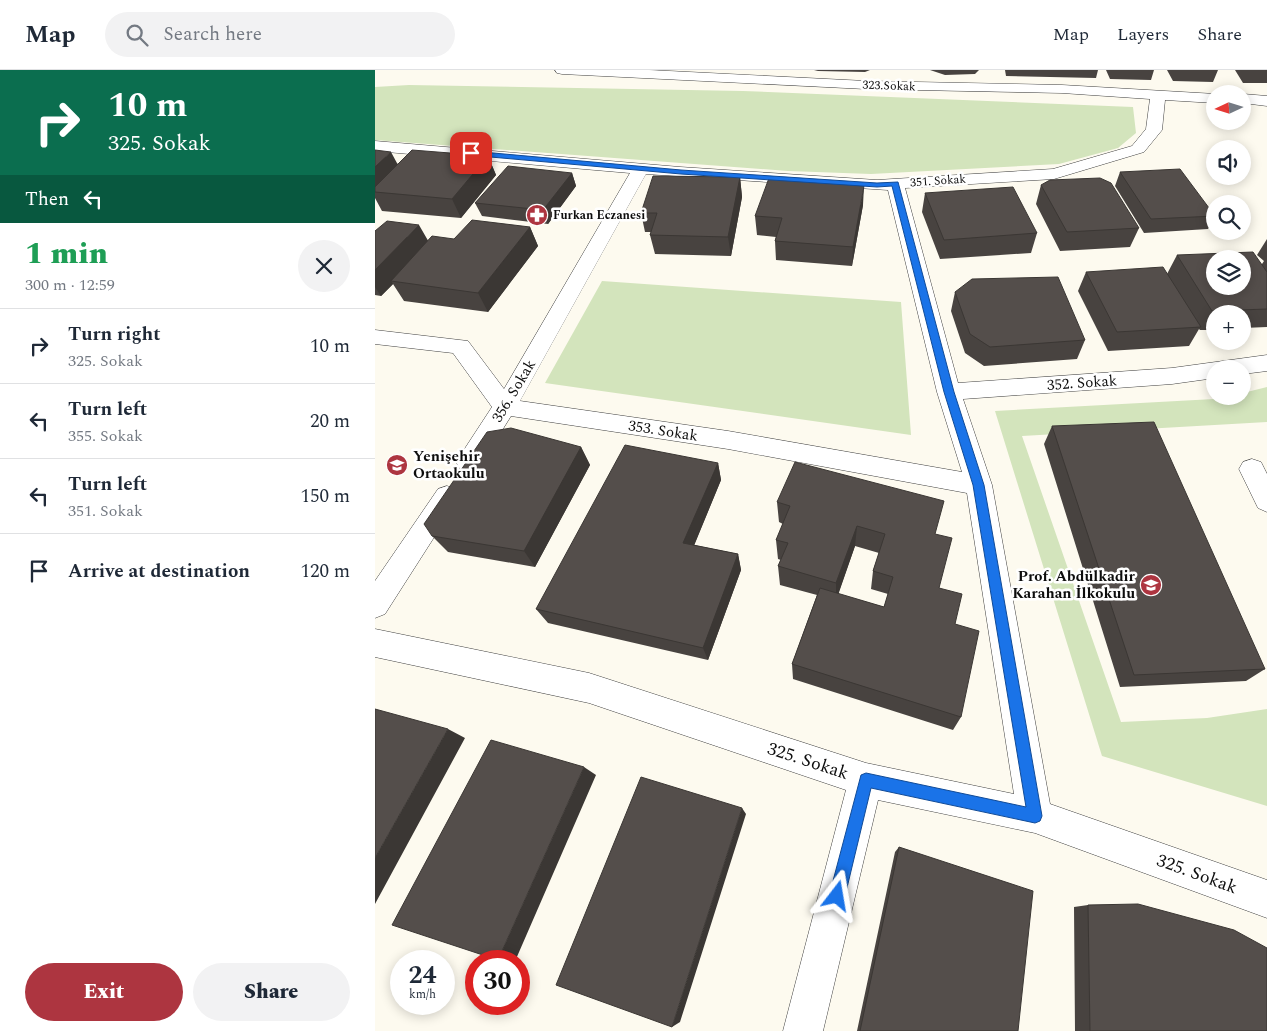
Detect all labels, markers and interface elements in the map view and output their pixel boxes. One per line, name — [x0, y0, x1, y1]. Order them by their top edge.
search box — [105, 12, 455, 57]
text: Map — [25, 17, 75, 53]
text: Search here — [163, 20, 262, 49]
icon: search — [123, 21, 151, 49]
text: Map — [1053, 21, 1089, 48]
text: Layers — [1117, 21, 1169, 48]
text: Share — [1197, 21, 1242, 48]
street label: 323.Sokak — [862, 76, 916, 96]
text: 10 m — [108, 79, 188, 132]
north arrow — [1206, 85, 1251, 130]
map controls — [1206, 85, 1251, 405]
icon: right — [25, 90, 90, 155]
text: 325. Sokak — [108, 127, 211, 160]
pin — [450, 132, 492, 174]
icon: arrive — [457, 139, 485, 167]
button: sound — [1206, 140, 1251, 185]
street label: 351. Sokak — [909, 170, 967, 192]
text: Then — [25, 185, 69, 214]
icon: left — [79, 185, 107, 213]
button: search — [1206, 195, 1251, 240]
pharmacy icon: Furkan Eczanesi — [525, 203, 549, 227]
place label: Furkan Eczanesi — [553, 206, 645, 225]
text: 1 min — [25, 231, 108, 277]
button: close — [298, 240, 350, 292]
button: layers — [1206, 250, 1251, 295]
text: 300 m · 12:59 — [25, 273, 115, 297]
button: + — [1206, 305, 1251, 350]
text: Turn right — [68, 320, 161, 349]
icon: right — [25, 332, 53, 360]
text: 10 m — [310, 332, 350, 361]
text: 325. Sokak — [68, 349, 143, 373]
street label: 356. Sokak — [486, 355, 542, 427]
button: − — [1206, 360, 1251, 405]
street label: 352. Sokak — [1046, 369, 1118, 397]
text: Turn left — [68, 395, 147, 424]
icon: left — [25, 407, 53, 435]
text: 20 m — [310, 407, 350, 436]
street label: 353. Sokak — [627, 414, 699, 448]
text: 355. Sokak — [68, 424, 143, 448]
place label: Yenişehir Ortaokulu — [413, 445, 485, 485]
school or university icon: Yenişehir Ortaokulu — [385, 453, 409, 477]
text: Turn left — [68, 470, 147, 499]
icon: left — [25, 482, 53, 510]
text: 150 m — [300, 482, 350, 511]
text: 351. Sokak — [68, 499, 143, 523]
icon: arrive — [25, 557, 53, 585]
text: Arrive at destination — [68, 557, 250, 586]
text: 120 m — [300, 557, 350, 586]
place label: Prof. Abdülkadir Karahan İlkokulu — [1012, 565, 1136, 605]
school or university icon: Prof. Abdülkadir Karahan İlkokulu — [1139, 573, 1163, 597]
street label: 325. Sokak — [764, 735, 852, 787]
street label: 325. Sokak — [1153, 847, 1241, 901]
position arrow — [810, 869, 862, 921]
speed limit sign: 30 — [465, 950, 530, 1015]
text: 24 — [408, 957, 437, 995]
button: Exit — [25, 963, 183, 1021]
button: Share — [193, 963, 350, 1021]
text: km/h — [409, 985, 436, 1004]

